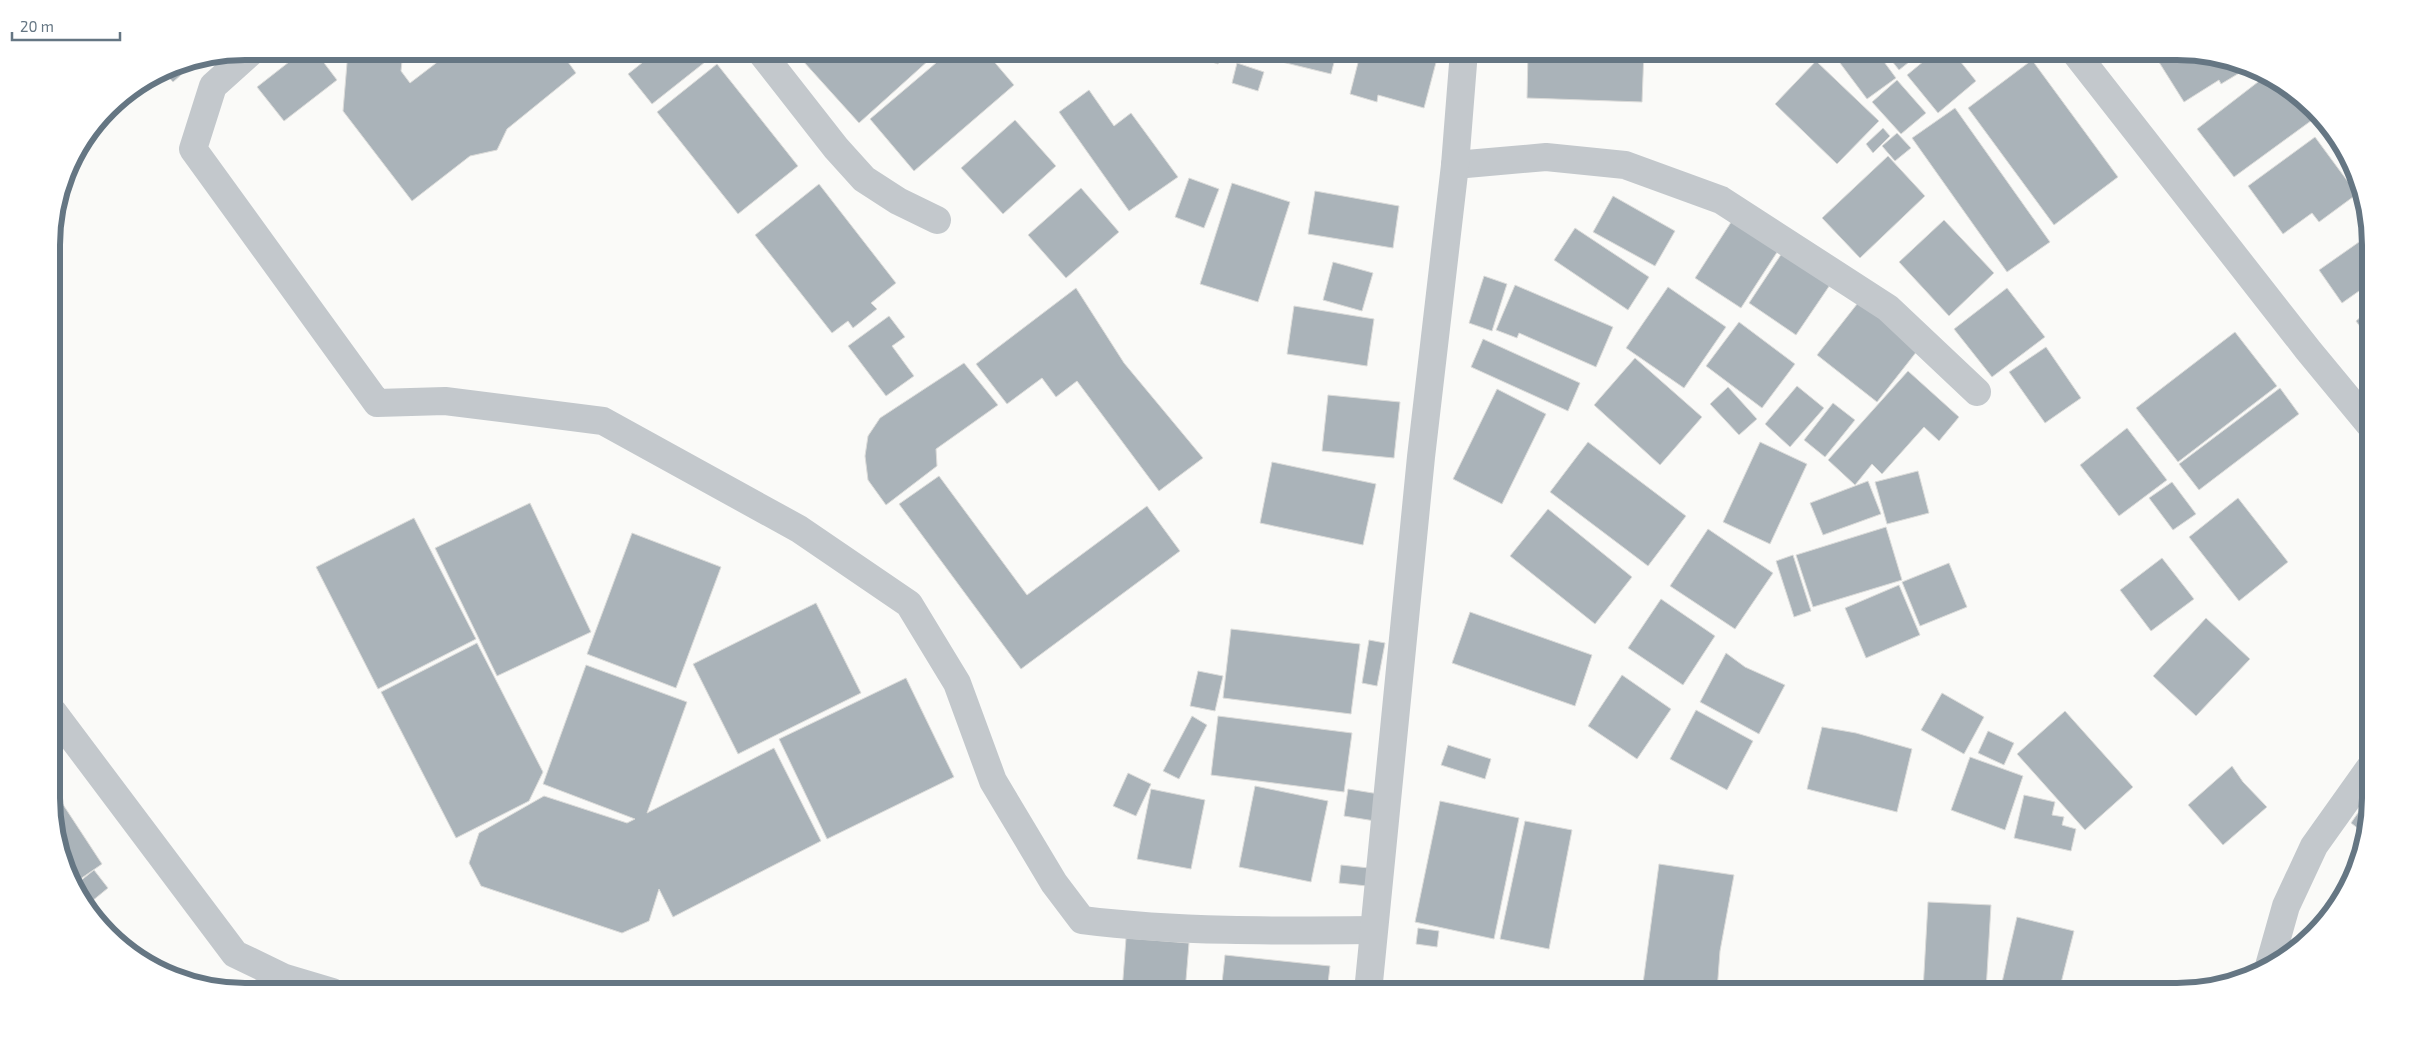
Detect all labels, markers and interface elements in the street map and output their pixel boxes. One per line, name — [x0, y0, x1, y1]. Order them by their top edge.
scale bar — [12, 10, 120, 42]
text: 20 m — [20, 17, 54, 35]

